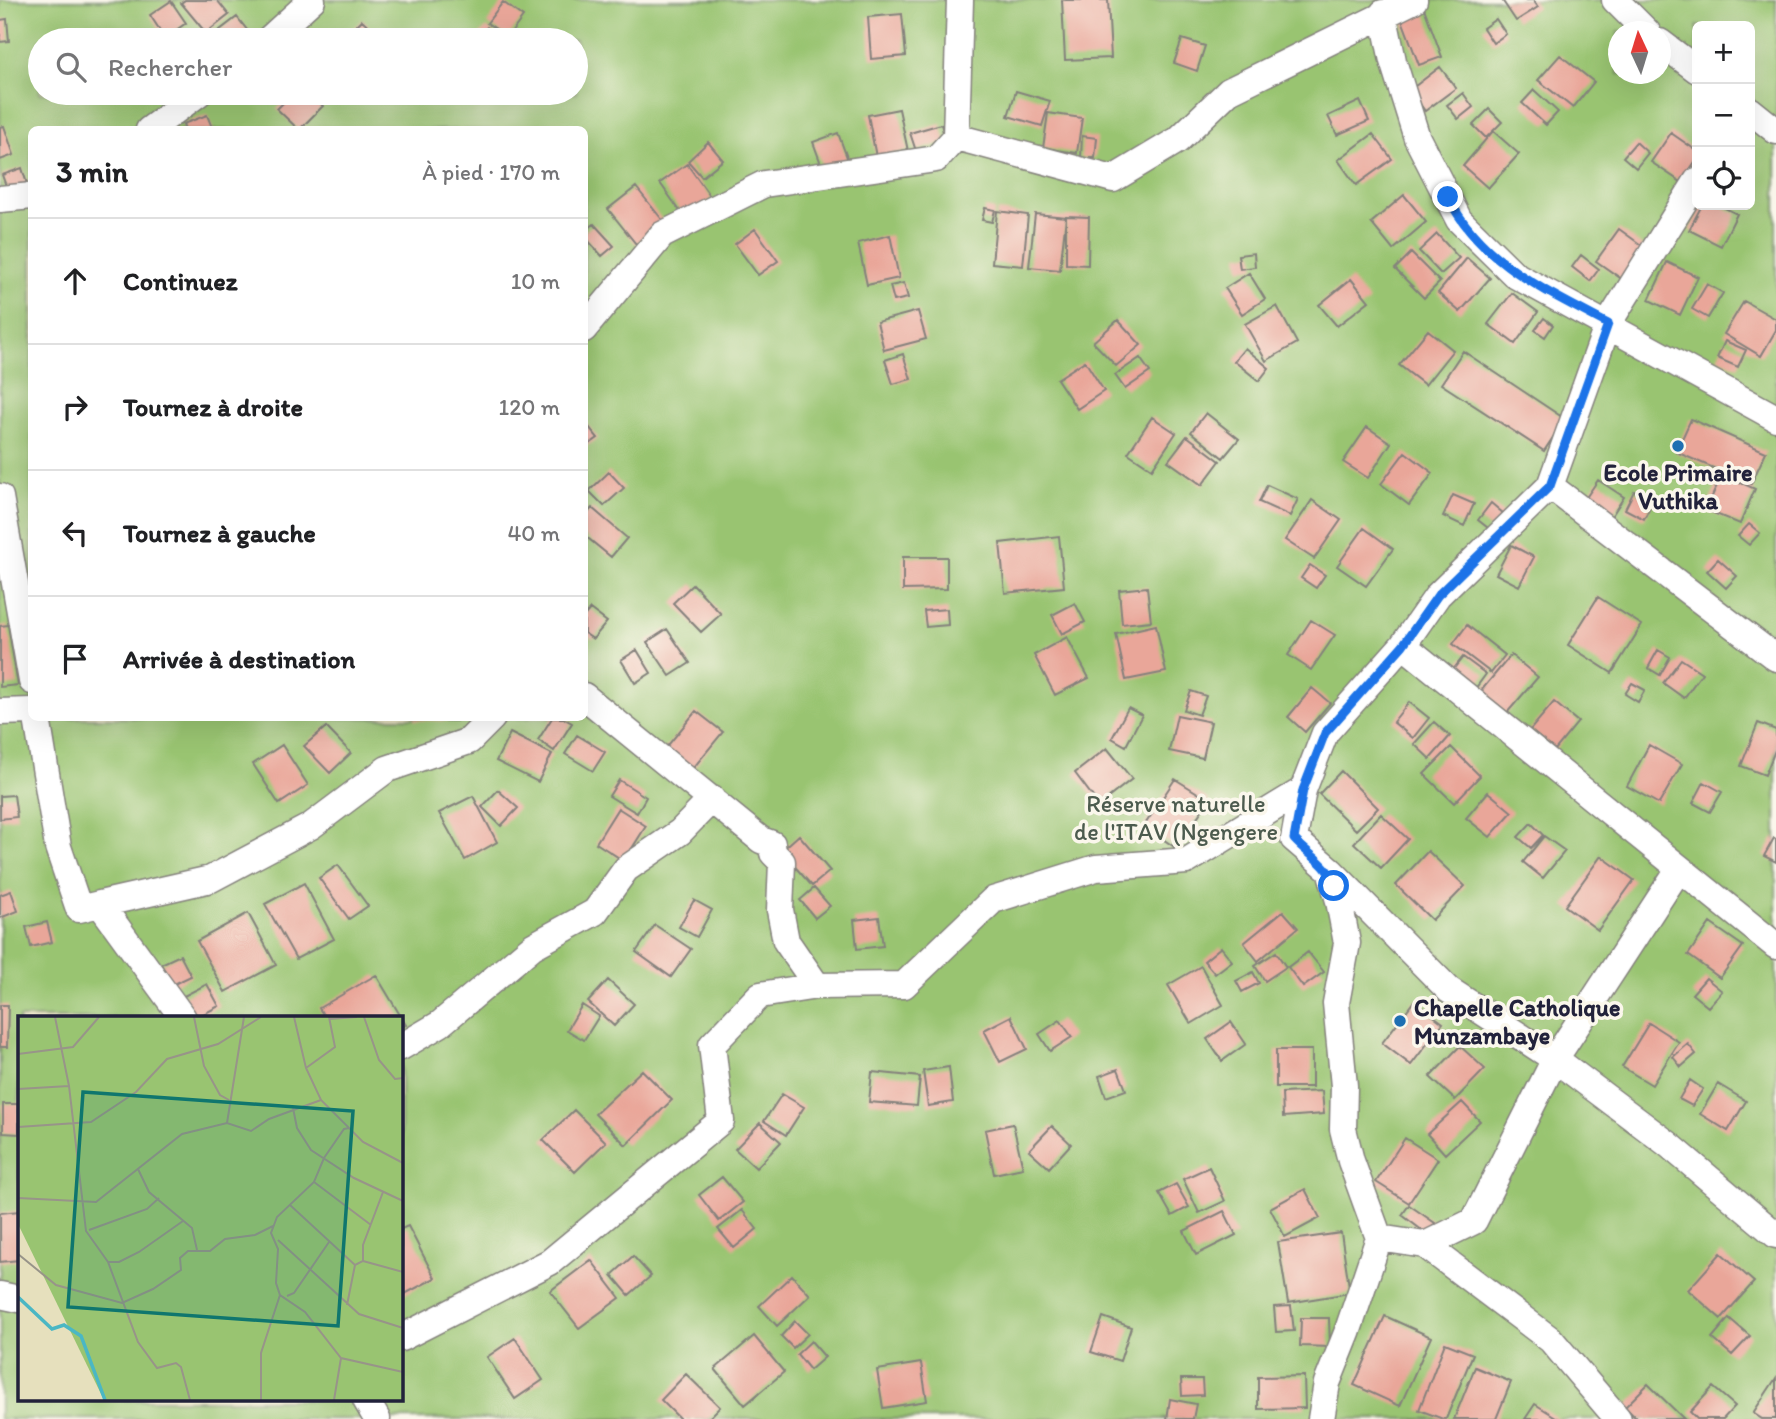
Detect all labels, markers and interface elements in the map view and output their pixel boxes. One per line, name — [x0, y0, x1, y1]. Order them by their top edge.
north arrow — [1608, 21, 1671, 84]
map controls — [1692, 21, 1755, 210]
button: + — [1692, 21, 1755, 84]
search box — [28, 28, 588, 105]
icon: search — [52, 48, 90, 86]
text: Rechercher — [108, 51, 232, 83]
button: − — [1692, 84, 1755, 147]
button: locate — [1692, 147, 1755, 210]
text: 3 min — [56, 153, 128, 190]
text: À pied · 170 m — [422, 158, 560, 186]
route end — [1432, 181, 1463, 212]
icon: ahead — [56, 262, 94, 300]
text: Continuez — [123, 265, 238, 297]
text: 10 m — [511, 267, 560, 295]
icon: right — [56, 388, 94, 426]
text: Tournez à droite — [123, 391, 303, 423]
text: 120 m — [499, 393, 560, 421]
marker: Ecole Primaire Vuthika — [1670, 438, 1686, 454]
place label: Ecole Primaire Vuthika — [1603, 458, 1753, 515]
icon: left — [56, 514, 94, 552]
text: Tournez à gauche — [123, 517, 316, 549]
text: 40 m — [507, 519, 560, 547]
icon: arrive — [56, 640, 94, 678]
text: Arrivée à destination — [123, 643, 355, 675]
park label: Réserve naturelle de l'ITAV (Ngengere — [1074, 789, 1278, 846]
route start — [1318, 870, 1349, 901]
place label: Chapelle Catholique Munzambaye — [1414, 993, 1620, 1051]
marker: Chapelle Catholique Munzambaye — [1392, 1013, 1408, 1029]
inset map — [18, 1016, 402, 1402]

